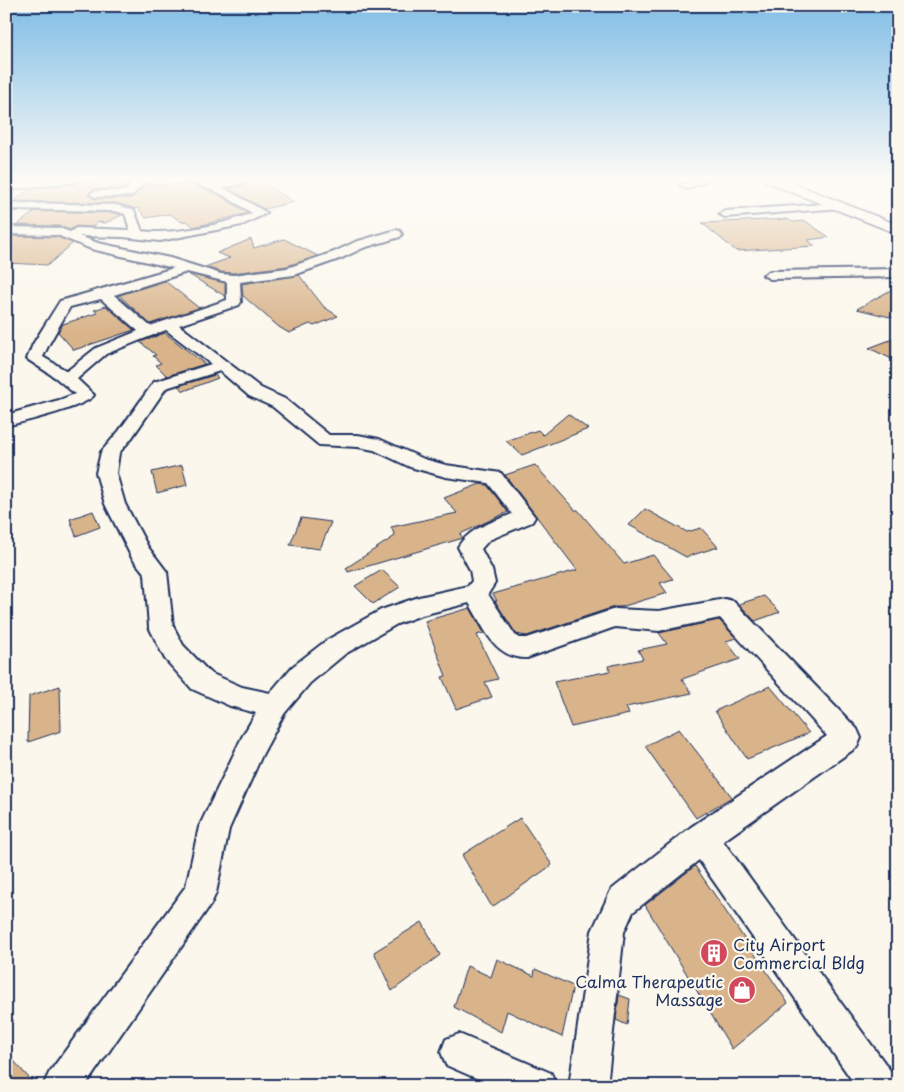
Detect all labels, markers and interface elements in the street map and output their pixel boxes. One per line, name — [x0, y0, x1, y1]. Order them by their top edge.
place label: City Airport Commercial Bldg — [733, 932, 865, 974]
building icon: City Airport Commercial Bldg — [699, 938, 729, 968]
place label: Calma Therapeutic Massage — [575, 969, 723, 1011]
shop icon: Calma Therapeutic Massage — [727, 975, 757, 1005]

